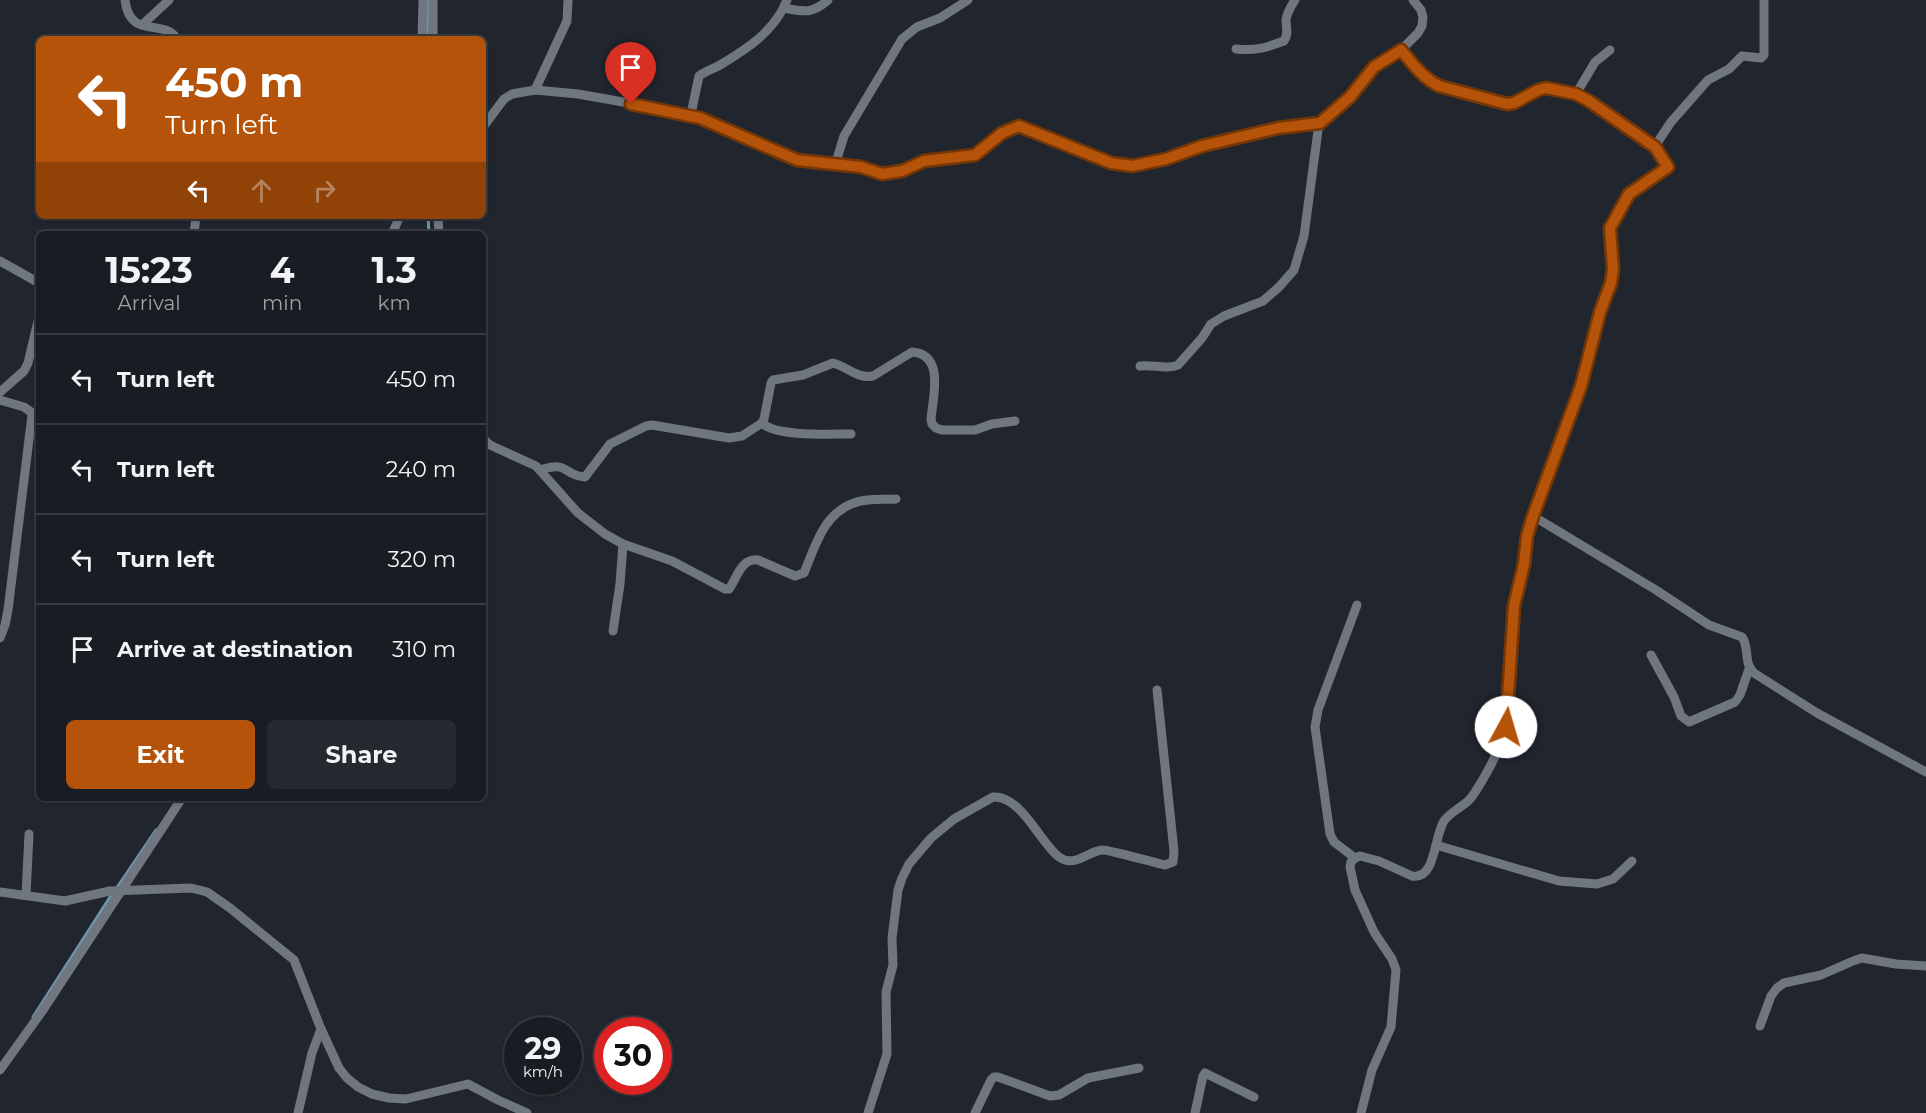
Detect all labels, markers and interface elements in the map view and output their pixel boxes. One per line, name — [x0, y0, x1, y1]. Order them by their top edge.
pin — [605, 42, 656, 104]
icon: arrive — [614, 51, 647, 84]
text: 450 m — [165, 56, 303, 108]
icon: left — [66, 60, 144, 138]
text: Turn left — [165, 108, 278, 141]
icon: left — [182, 174, 215, 207]
icon: ahead — [245, 174, 278, 207]
icon: right — [308, 174, 341, 207]
text: 15:23 — [105, 248, 193, 292]
text: 4 — [270, 248, 295, 292]
text: 1.3 — [372, 248, 417, 292]
text: Arrival — [118, 291, 181, 315]
text: min — [262, 291, 302, 315]
text: km — [378, 291, 411, 315]
icon: left — [66, 363, 99, 396]
text: Turn left — [117, 366, 215, 393]
text: 450 m — [385, 366, 456, 393]
icon: left — [66, 453, 99, 486]
text: Turn left — [117, 456, 215, 483]
text: 240 m — [386, 456, 456, 483]
icon: left — [66, 543, 99, 576]
text: Turn left — [117, 546, 215, 573]
text: 320 m — [388, 546, 456, 573]
icon: arrive — [66, 633, 99, 666]
text: Arrive at destination — [117, 636, 353, 663]
text: 310 m — [392, 636, 456, 663]
position arrow — [1474, 695, 1538, 759]
button: Exit — [66, 720, 255, 789]
button: Share — [267, 720, 456, 789]
speed limit sign: 30 — [594, 1017, 672, 1095]
text: 29 — [525, 1030, 561, 1067]
text: km/h — [523, 1062, 563, 1081]

